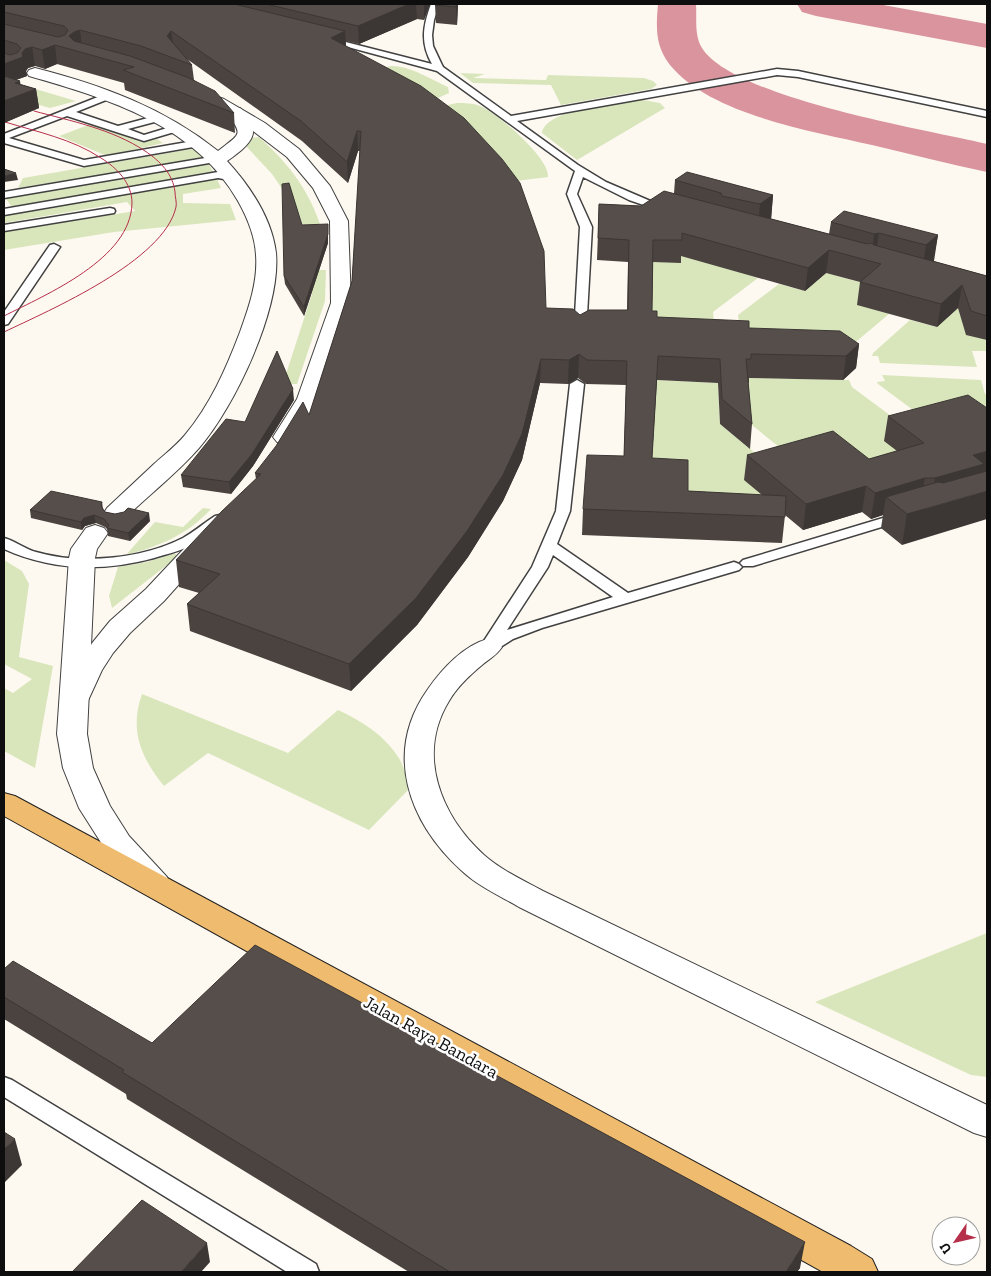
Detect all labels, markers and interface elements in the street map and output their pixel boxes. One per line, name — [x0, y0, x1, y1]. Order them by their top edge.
street label: Jalan Raya Bandara — [360, 991, 502, 1083]
north arrow — [931, 1216, 981, 1266]
text: U — [936, 1239, 956, 1257]

